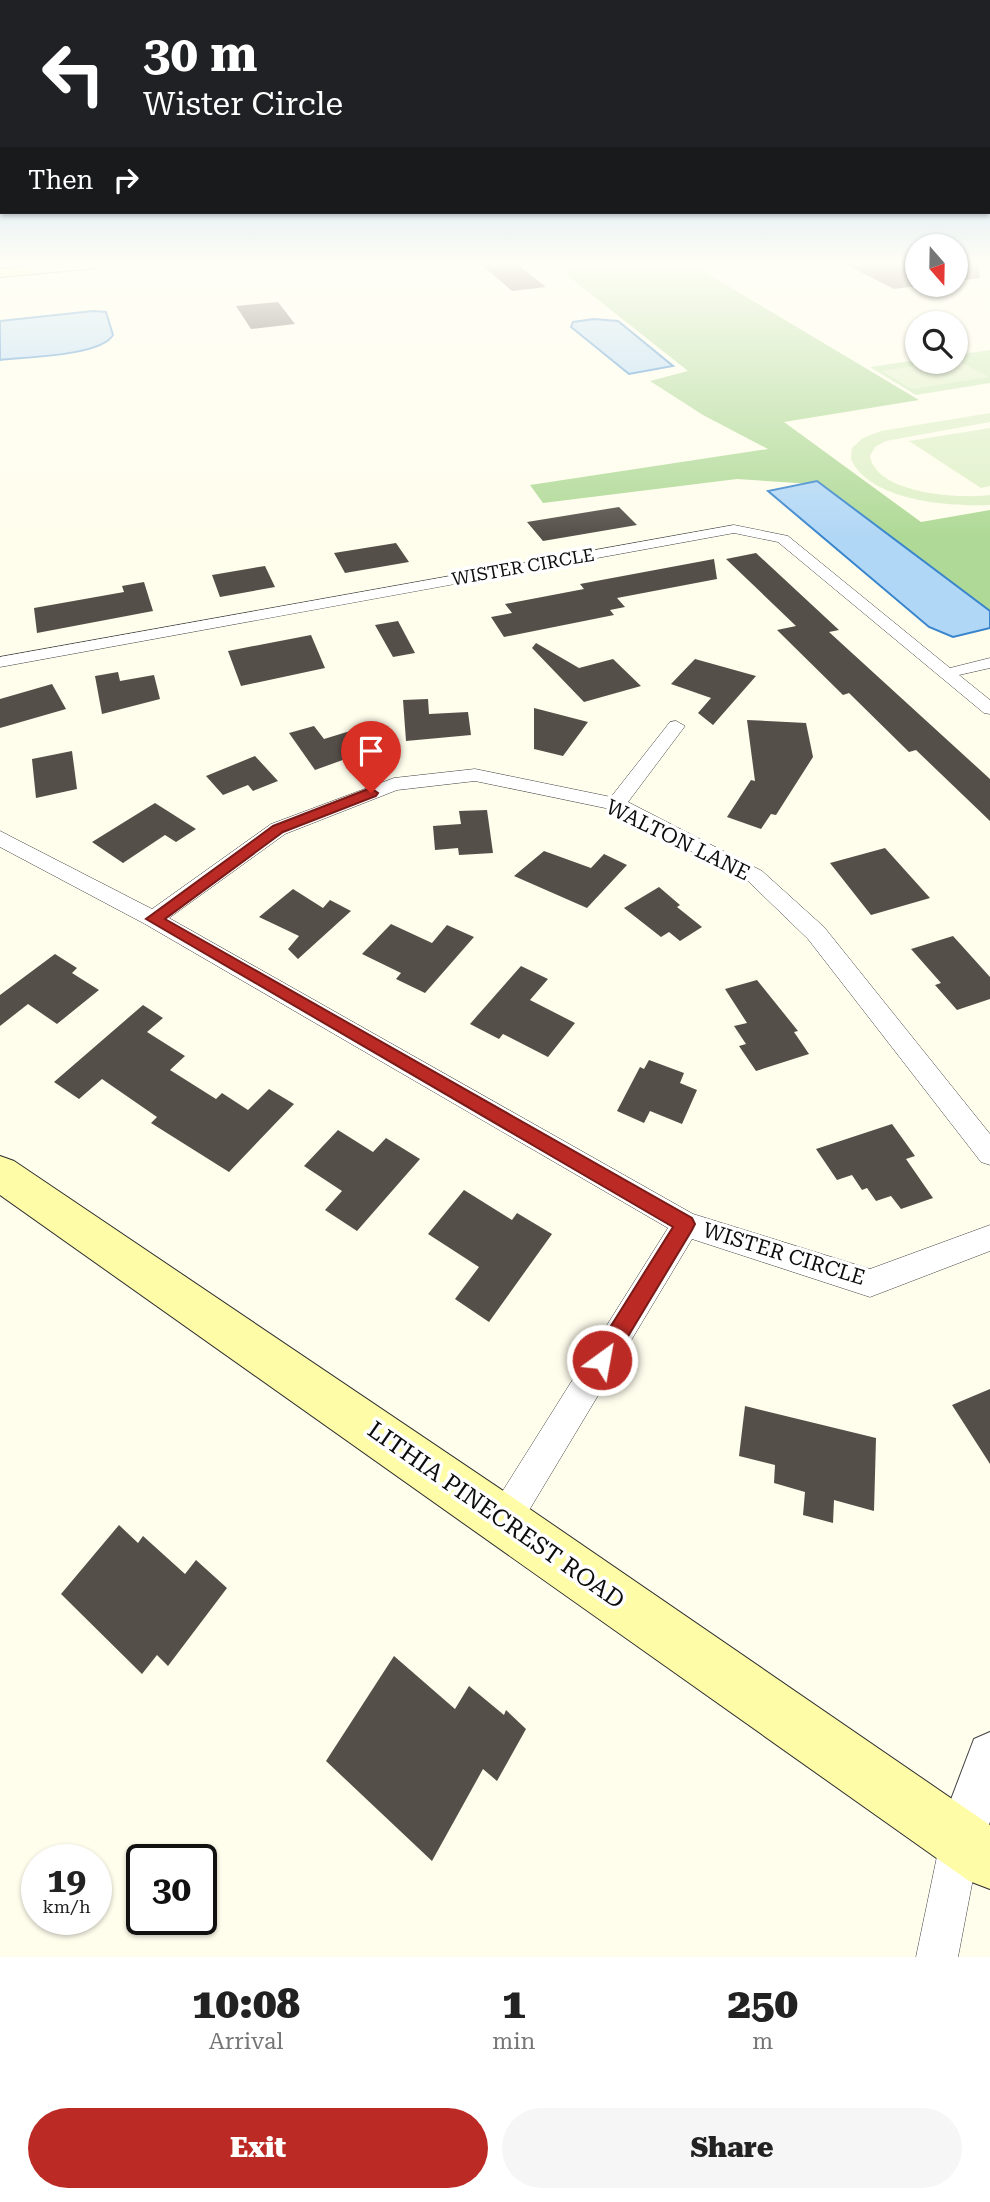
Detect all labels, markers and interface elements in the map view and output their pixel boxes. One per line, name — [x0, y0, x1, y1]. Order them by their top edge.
text: 30 m — [143, 26, 258, 83]
icon: left — [28, 28, 119, 119]
text: Wister Circle — [143, 85, 343, 123]
icon: right — [107, 161, 145, 199]
text: Then — [28, 165, 93, 195]
north arrow — [905, 234, 968, 298]
map controls — [905, 234, 968, 374]
button: search — [905, 311, 968, 374]
street label: WISTER CIRCLE — [450, 544, 596, 589]
pin — [341, 721, 401, 793]
icon: arrive — [352, 732, 390, 770]
street label: WALTON LANE — [602, 795, 754, 885]
street label: WISTER CIRCLE — [700, 1218, 868, 1290]
position arrow — [565, 1323, 639, 1397]
street label: LITHIA PINECREST ROAD — [362, 1416, 630, 1614]
speed limit sign: 30 — [126, 1844, 217, 1935]
text: 19 — [47, 1860, 86, 1901]
text: km/h — [42, 1896, 91, 1917]
text: 10:08 — [192, 1979, 300, 2028]
text: 1 — [502, 1979, 526, 2028]
text: 250 — [727, 1979, 798, 2028]
text: Arrival — [209, 2028, 283, 2055]
text: min — [492, 2028, 535, 2055]
text: m — [752, 2028, 773, 2055]
button: Exit — [28, 2108, 488, 2188]
button: Share — [502, 2108, 962, 2188]

